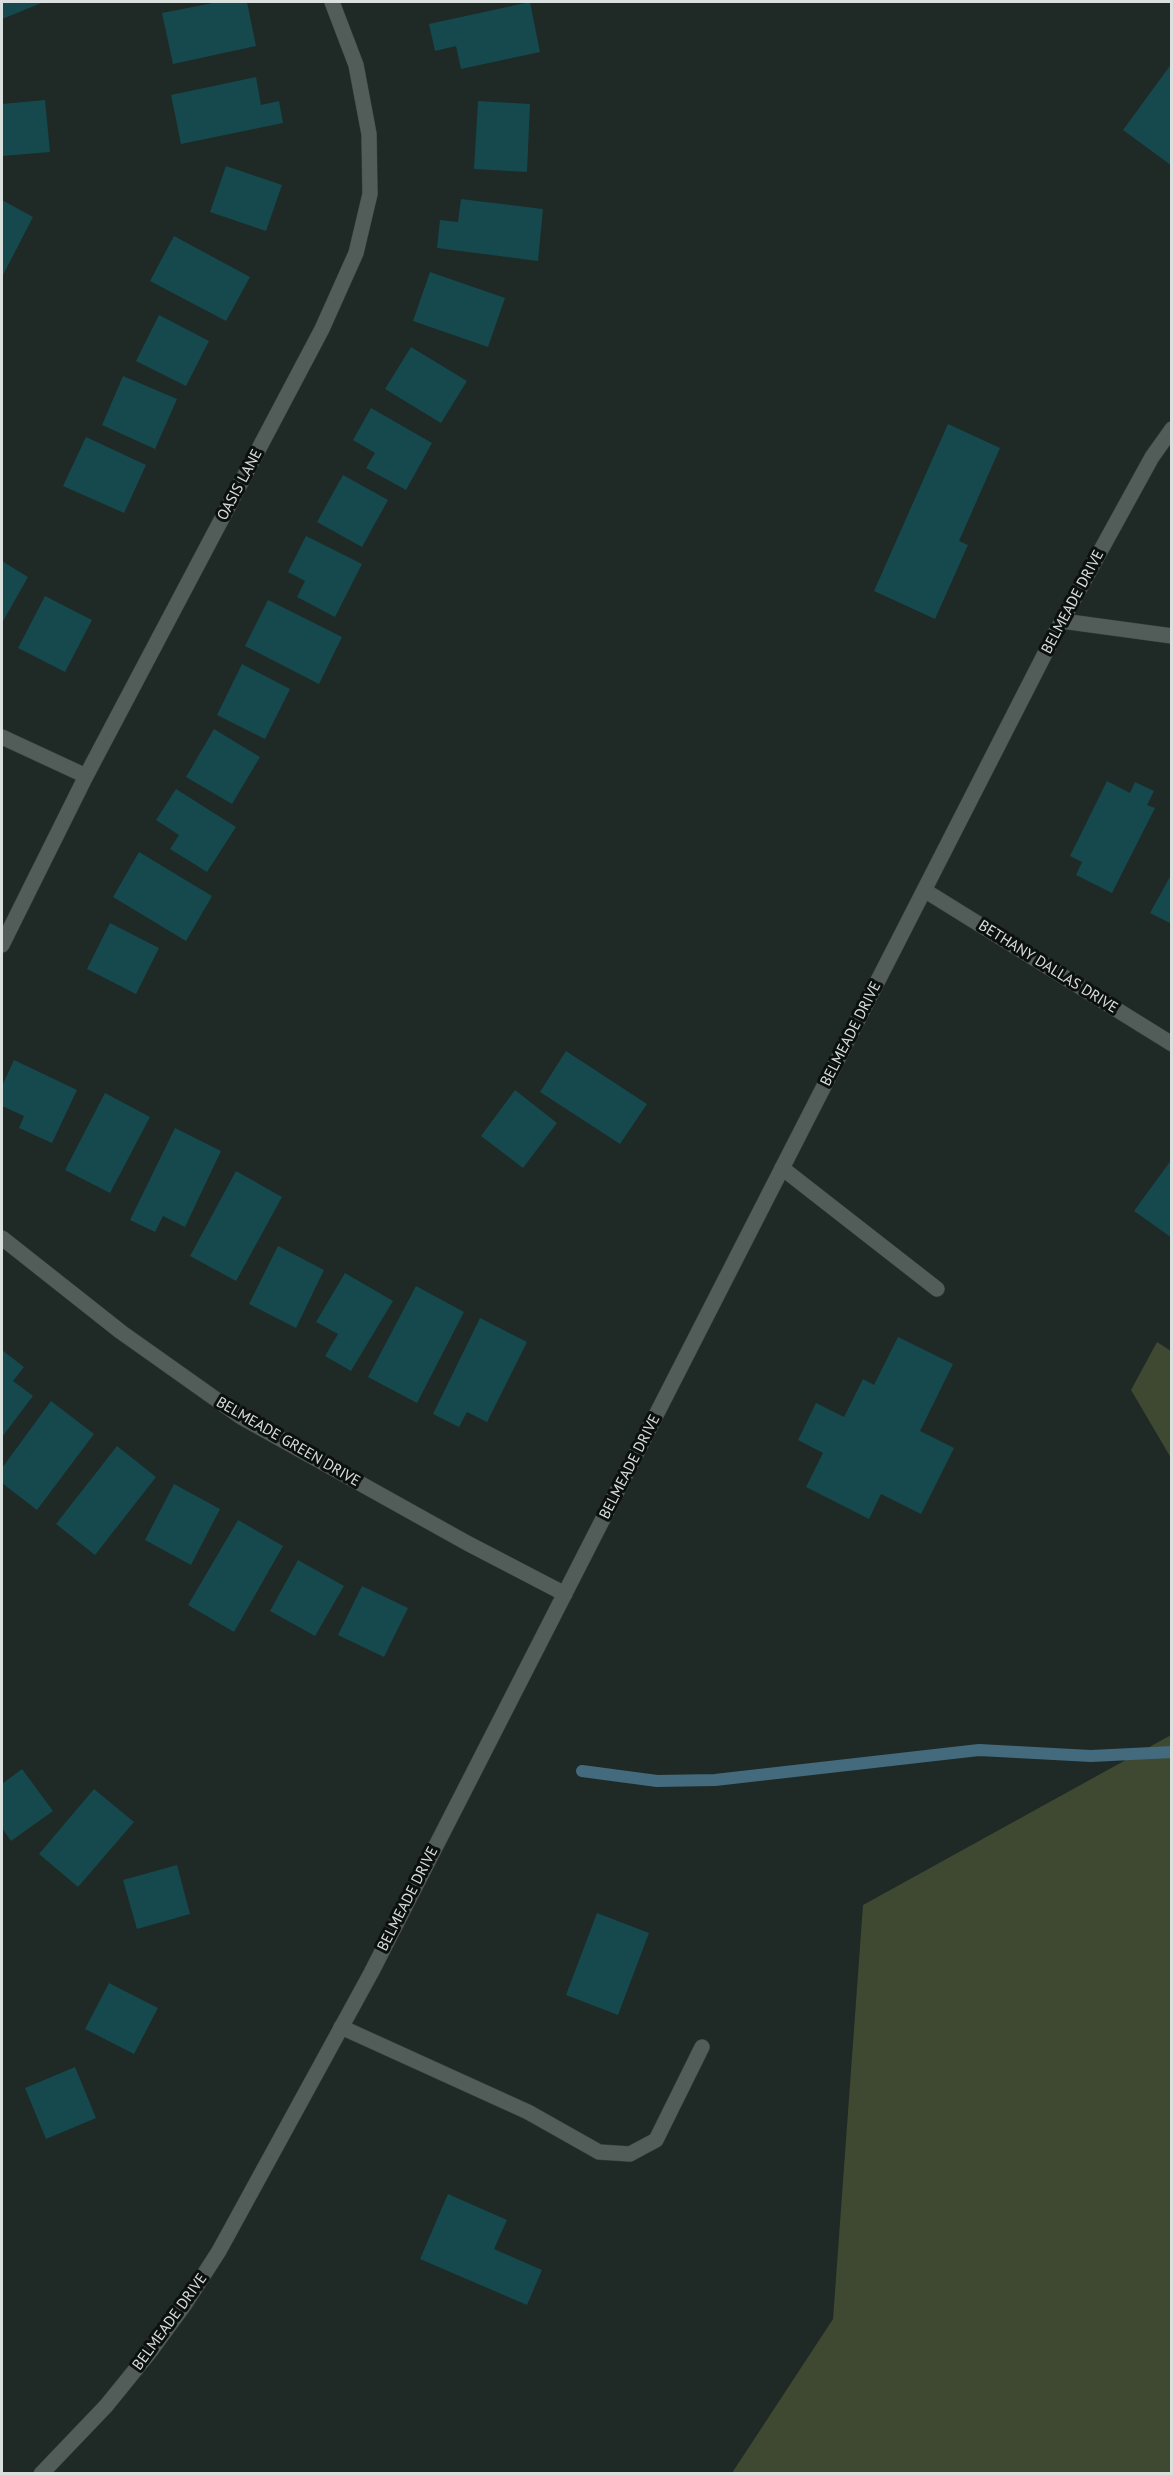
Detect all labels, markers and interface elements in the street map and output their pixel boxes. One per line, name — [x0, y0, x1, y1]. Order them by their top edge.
street label: OASIS LANE — [214, 446, 266, 524]
street label: BELMEADE DRIVE — [1038, 547, 1108, 657]
street label: BETHANY DALLAS DRIVE — [975, 917, 1121, 1017]
street label: BELMEADE DRIVE — [817, 979, 885, 1089]
street label: BELMEADE GREEN DRIVE — [213, 1393, 363, 1491]
street label: BELMEADE DRIVE — [596, 1412, 664, 1522]
street label: BELMEADE DRIVE — [374, 1844, 442, 1954]
street label: BELMEADE DRIVE — [129, 2270, 211, 2374]

